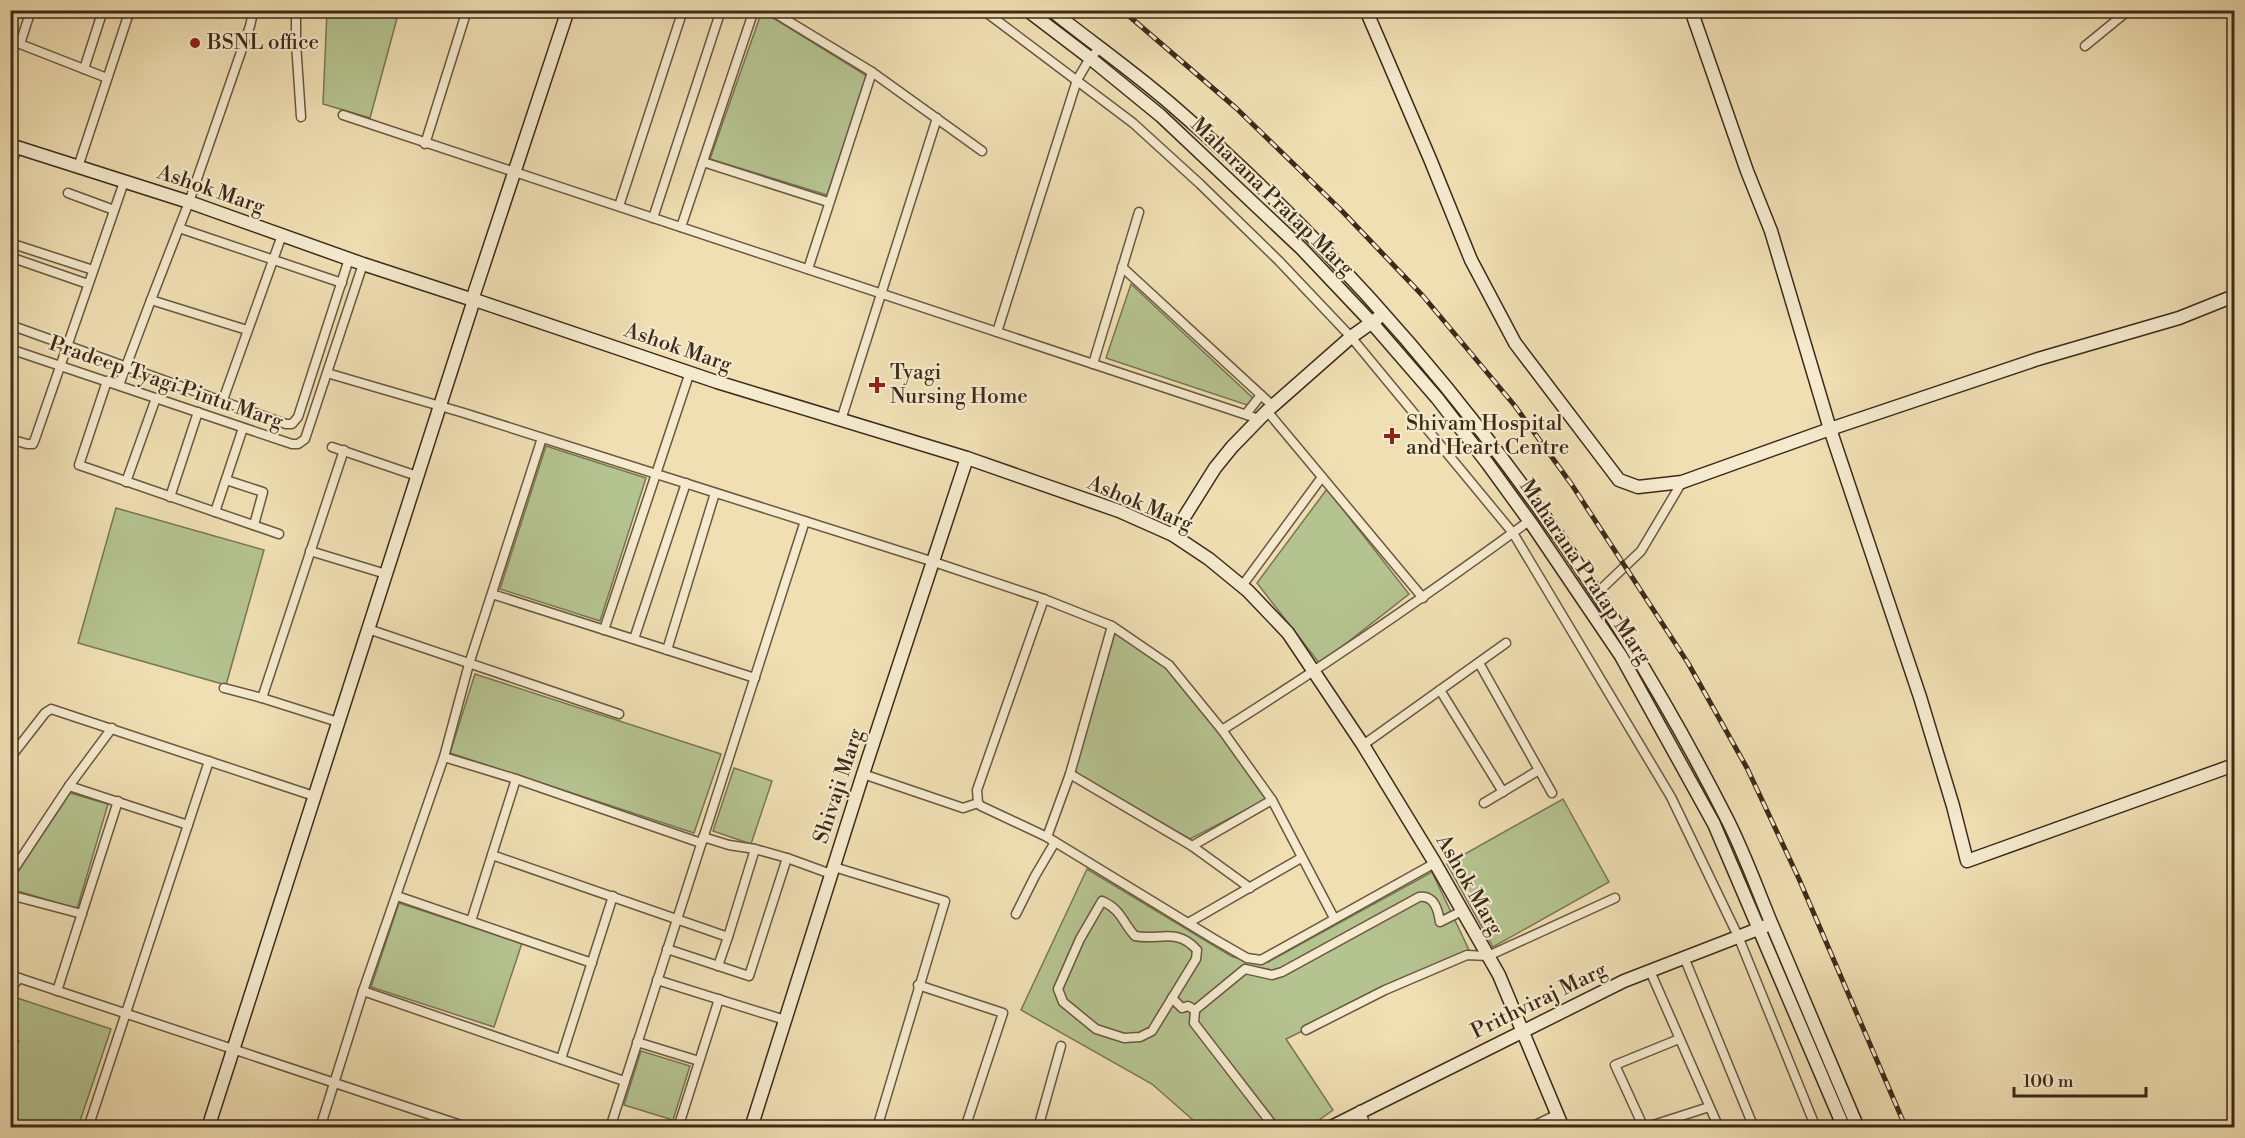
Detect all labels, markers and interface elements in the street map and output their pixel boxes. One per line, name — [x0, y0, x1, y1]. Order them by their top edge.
place label: BSNL office — [206, 30, 319, 56]
marker: BSNL office — [188, 36, 202, 50]
street label: Maharana Pratap Marg — [1185, 112, 1359, 282]
street label: Ashok Marg — [153, 159, 268, 221]
street label: Ashok Marg — [620, 317, 735, 379]
street label: Pradeep Tyagi Pintu Marg — [45, 331, 287, 435]
place label: Tyagi Nursing Home — [890, 360, 1028, 410]
marker: Tyagi Nursing Home — [868, 376, 886, 394]
place label: Shivam Hospital and Heart Centre — [1406, 411, 1569, 461]
marker: Shivam Hospital and Heart Centre — [1383, 427, 1401, 445]
street label: Ashok Marg — [1082, 470, 1197, 538]
street label: Maharana Pratap Marg — [1513, 475, 1657, 669]
street label: Shivaji Marg — [808, 725, 870, 847]
street label: Ashok Marg — [1429, 829, 1508, 940]
street label: Prithviraj Marg — [1467, 957, 1611, 1045]
scale bar — [2014, 1060, 2146, 1098]
text: 100 m — [2023, 1070, 2074, 1093]

